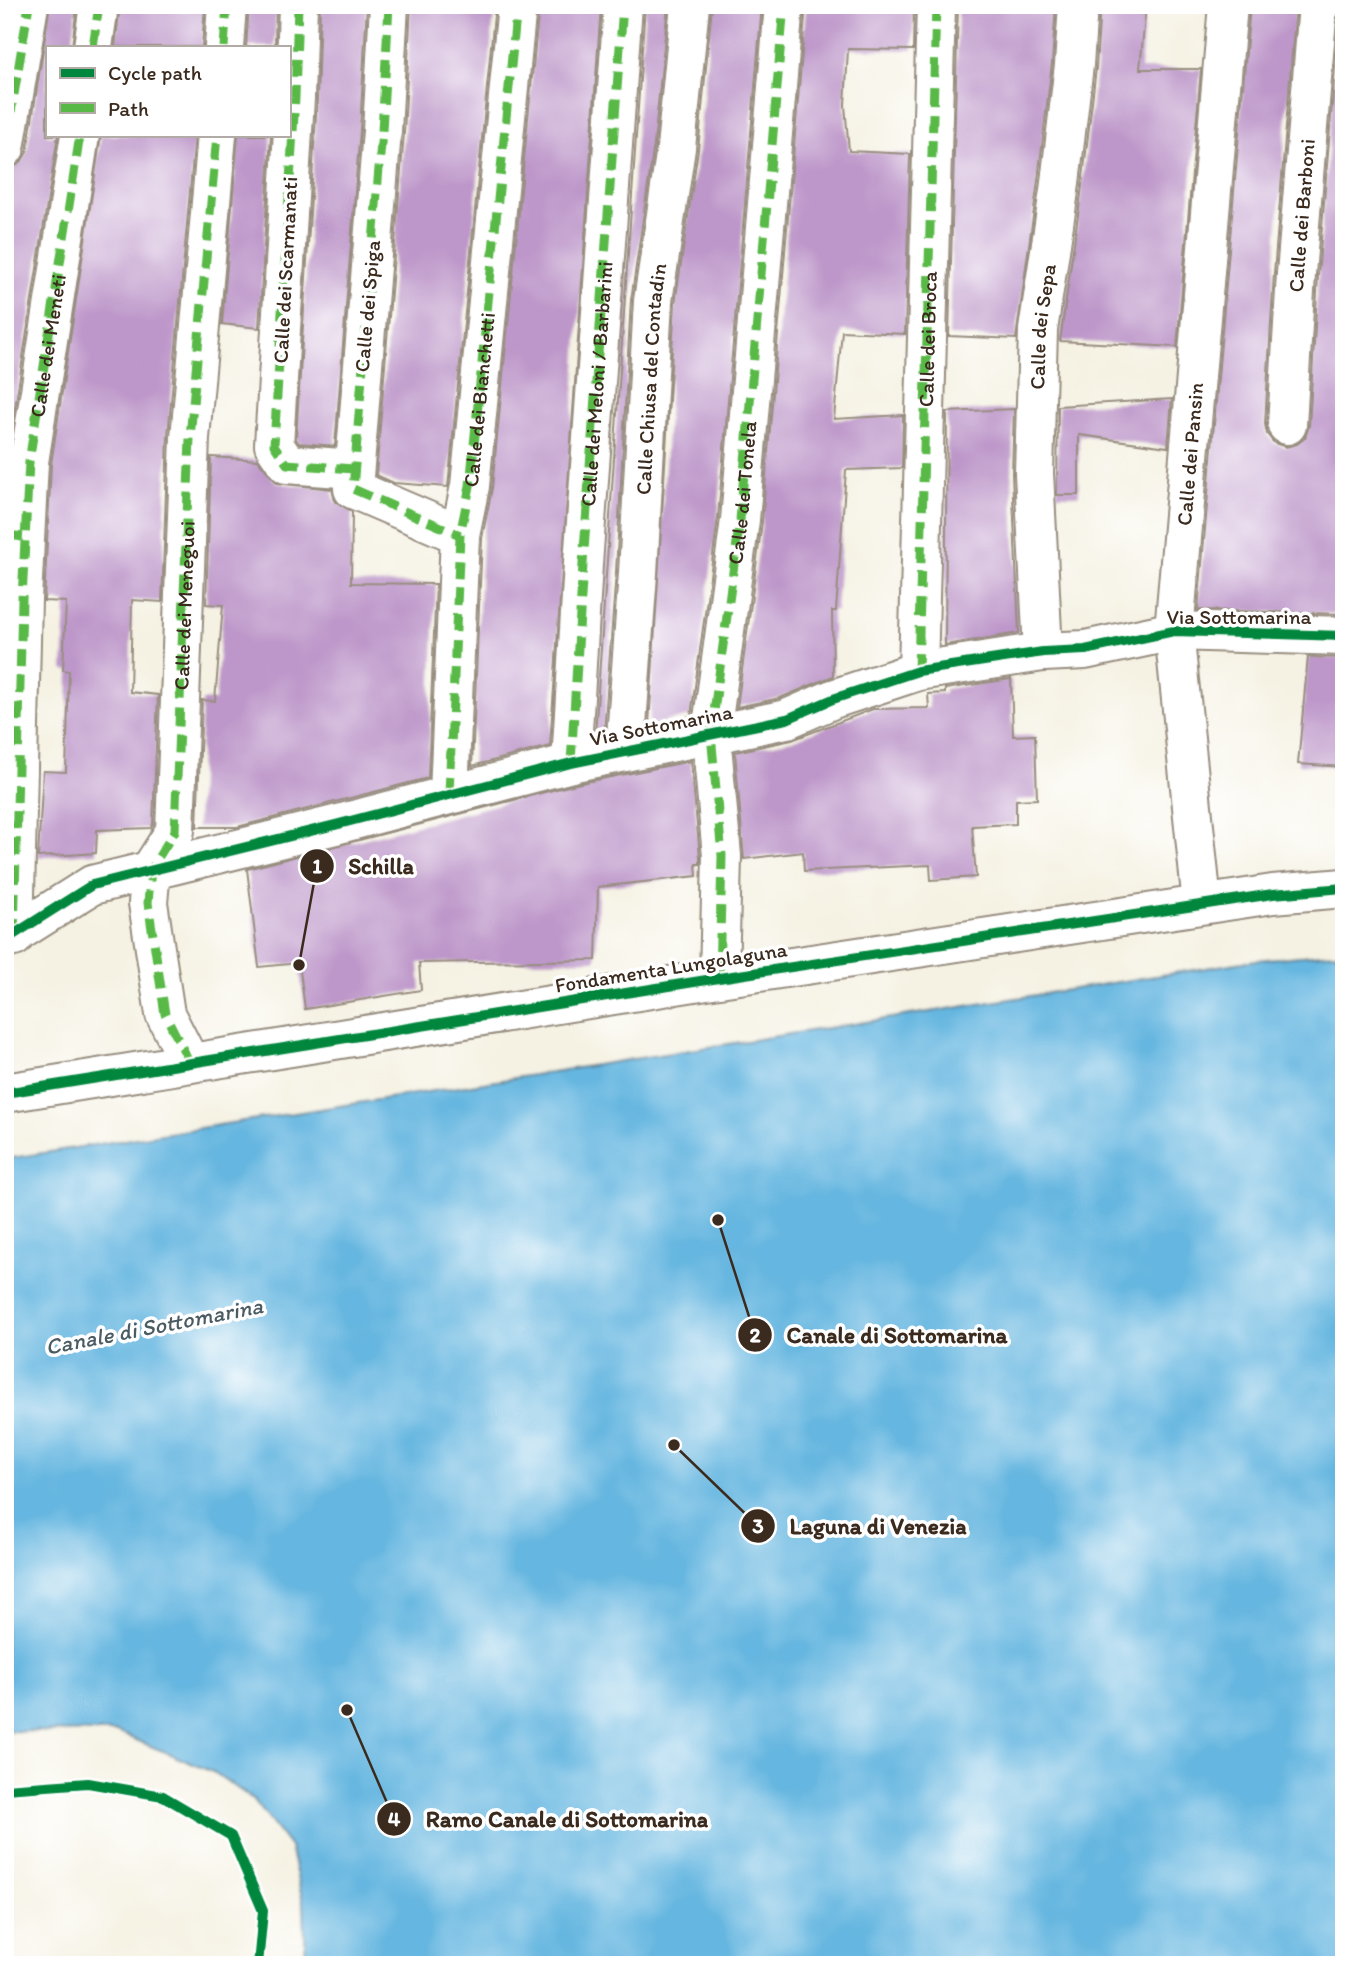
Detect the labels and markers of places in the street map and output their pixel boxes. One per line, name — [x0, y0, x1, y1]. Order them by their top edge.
callout: Schilla — [299, 844, 428, 888]
callout: Canale di Sottomarina — [738, 1313, 1021, 1357]
callout: Laguna di Venezia — [741, 1504, 980, 1548]
callout: Ramo Canale di Sottomarina — [377, 1797, 723, 1841]

